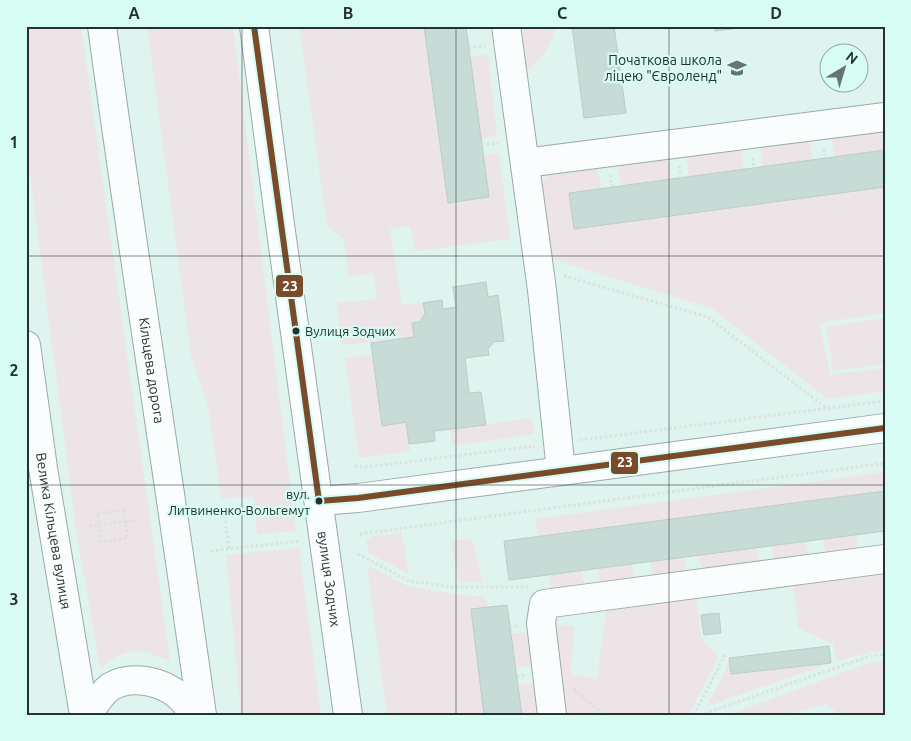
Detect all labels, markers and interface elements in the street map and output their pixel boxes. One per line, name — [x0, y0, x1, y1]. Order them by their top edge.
text: A — [128, 4, 140, 22]
text: B — [343, 4, 353, 22]
text: C — [557, 4, 567, 22]
text: D — [770, 4, 782, 22]
north arrow — [818, 42, 868, 92]
text: N — [843, 48, 861, 67]
place label: Початкова школа ліцею "Євроленд" — [604, 52, 722, 84]
school or university icon: Початкова школа ліцею "Євроленд" — [726, 57, 748, 79]
text: 1 — [9, 133, 19, 151]
line badge: 23 — [275, 274, 304, 298]
text: 23 — [282, 278, 298, 294]
street label: Кільцева дорога — [136, 316, 167, 425]
place label: Вулиця Зодчих — [305, 324, 396, 338]
marker: Вулиця Зодчих — [291, 326, 301, 336]
text: 2 — [9, 361, 19, 379]
line badge: 23 — [610, 451, 639, 475]
street label: Велика Кільцева вулиця — [33, 452, 74, 611]
text: 23 — [617, 454, 633, 470]
place label: вул. Литвиненко-Вольгемут — [168, 487, 310, 517]
marker: вул. Литвиненко-Вольгемут — [314, 496, 324, 506]
street label: вулиця Зодчих — [315, 530, 344, 628]
text: 3 — [9, 590, 19, 608]

